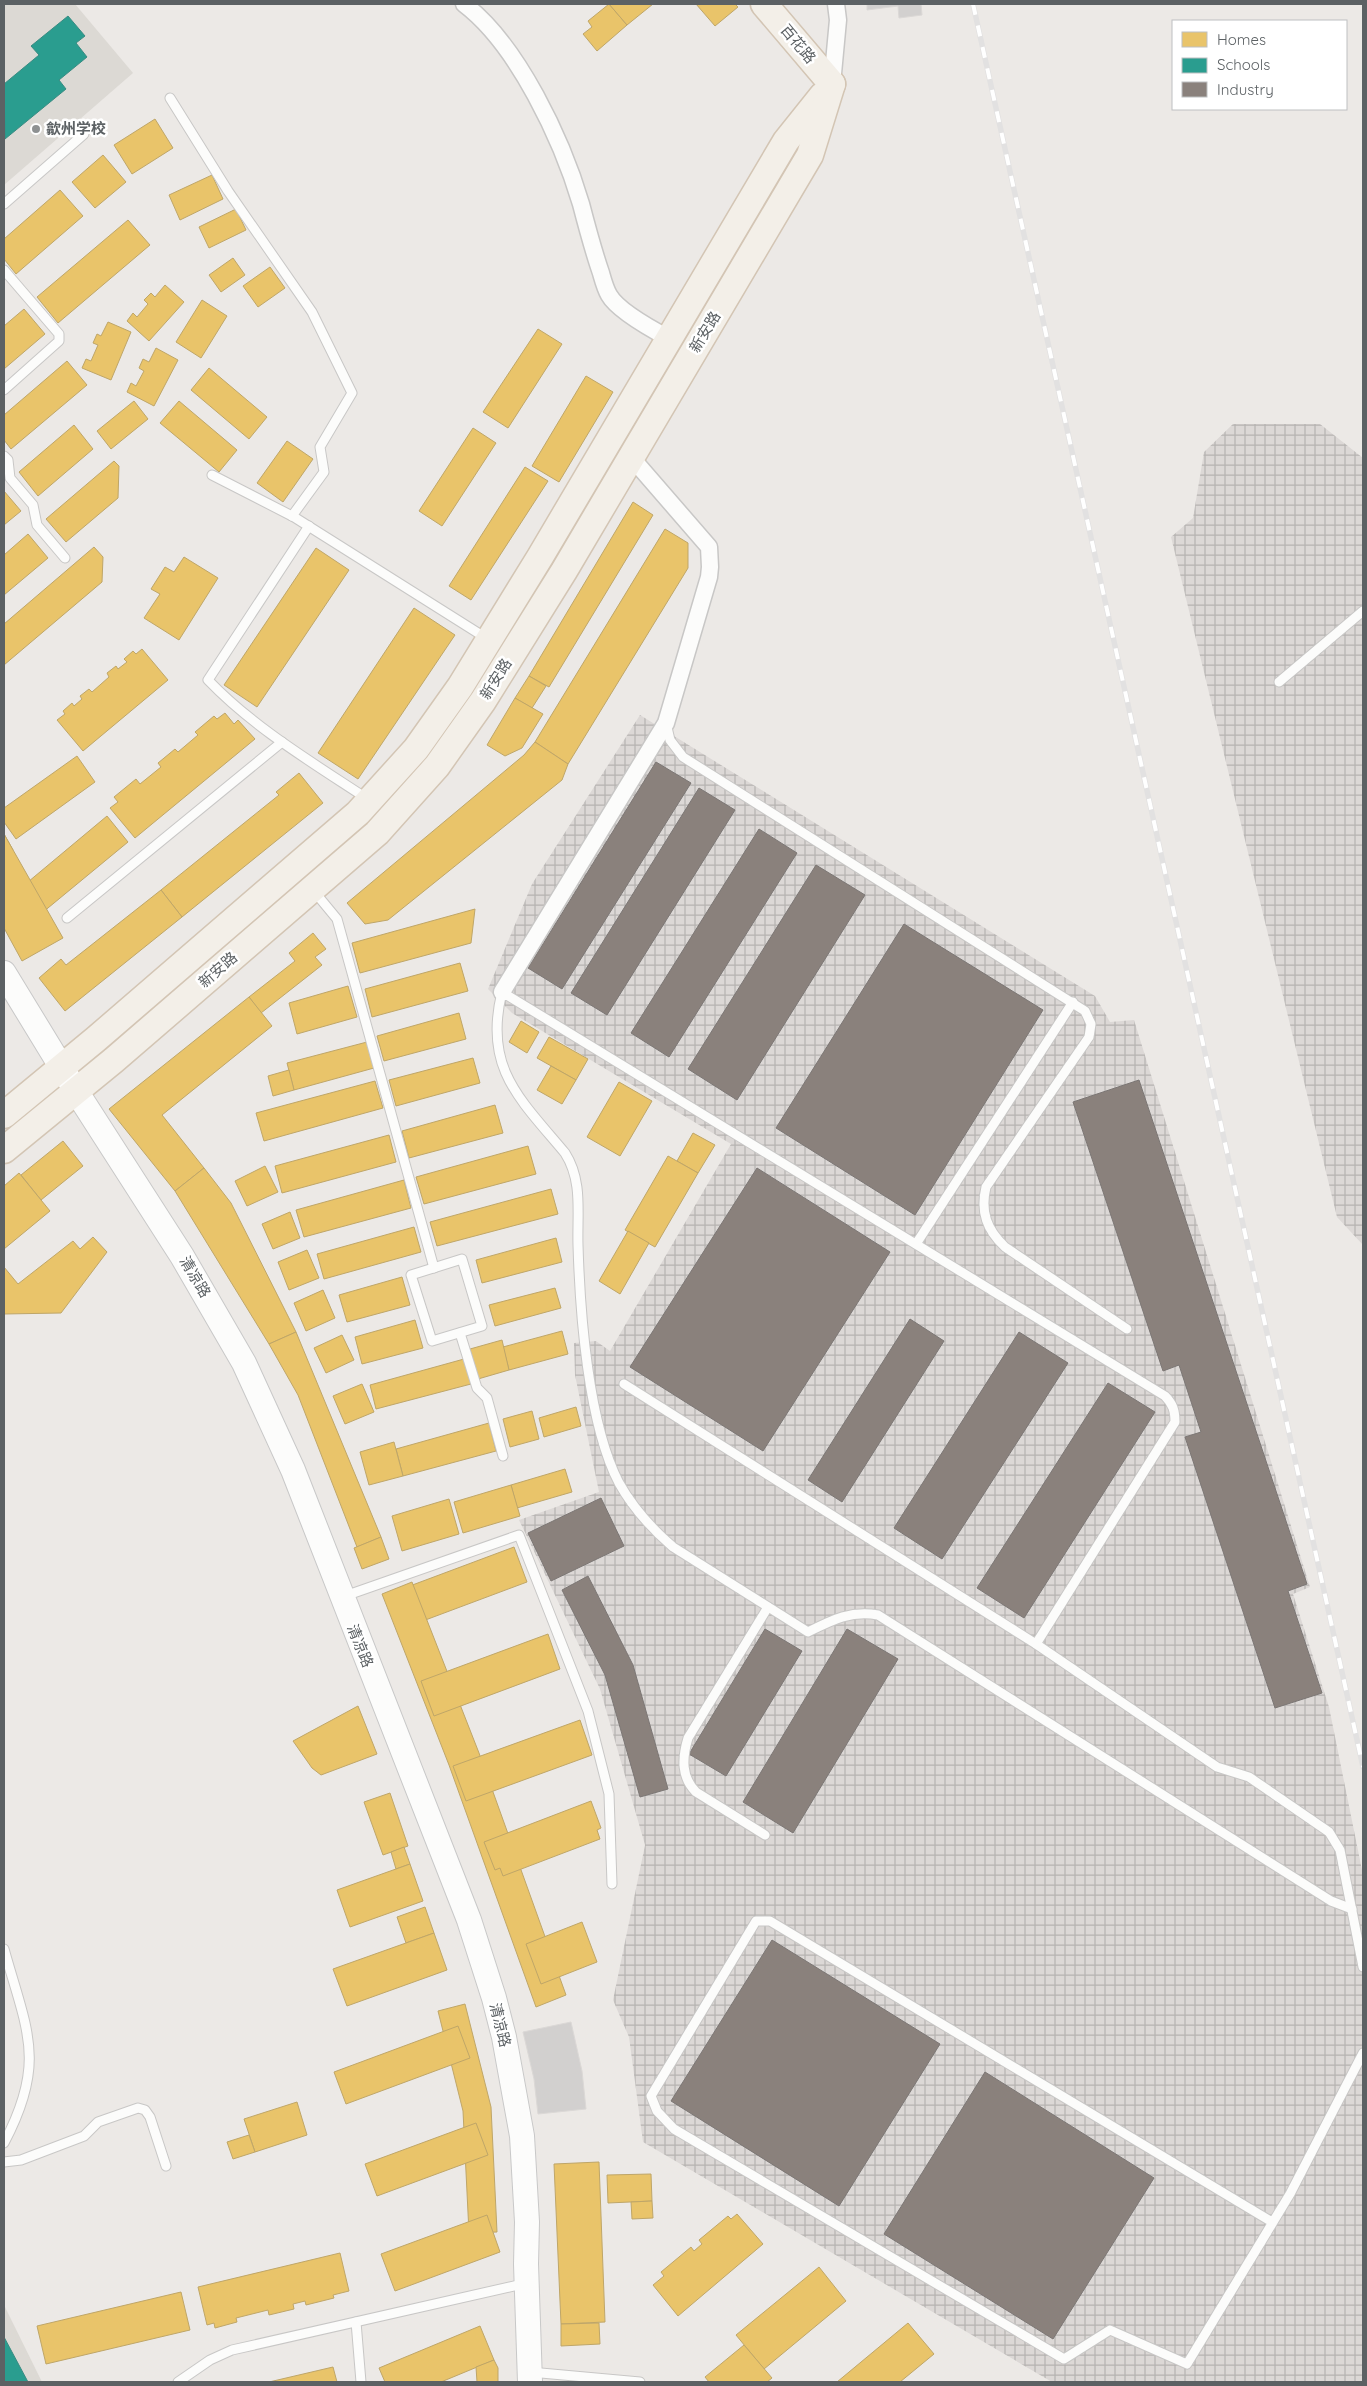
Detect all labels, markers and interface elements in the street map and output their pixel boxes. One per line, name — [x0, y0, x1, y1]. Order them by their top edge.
street label: 百花路 — [777, 20, 820, 67]
legend — [1172, 20, 1347, 110]
text: Homes — [1217, 30, 1266, 49]
text: Schools — [1217, 55, 1270, 74]
text: Industry — [1217, 80, 1274, 99]
place label: 歙州学校 — [46, 119, 106, 138]
marker: 歙州学校 — [30, 123, 42, 135]
street label: 新安路 — [685, 308, 724, 356]
street label: 新安路 — [476, 655, 516, 703]
street label: 新安路 — [194, 948, 241, 992]
street label: 清凉路 — [176, 1253, 215, 1301]
street label: 清凉路 — [343, 1621, 378, 1670]
street label: 清凉路 — [486, 2001, 515, 2049]

